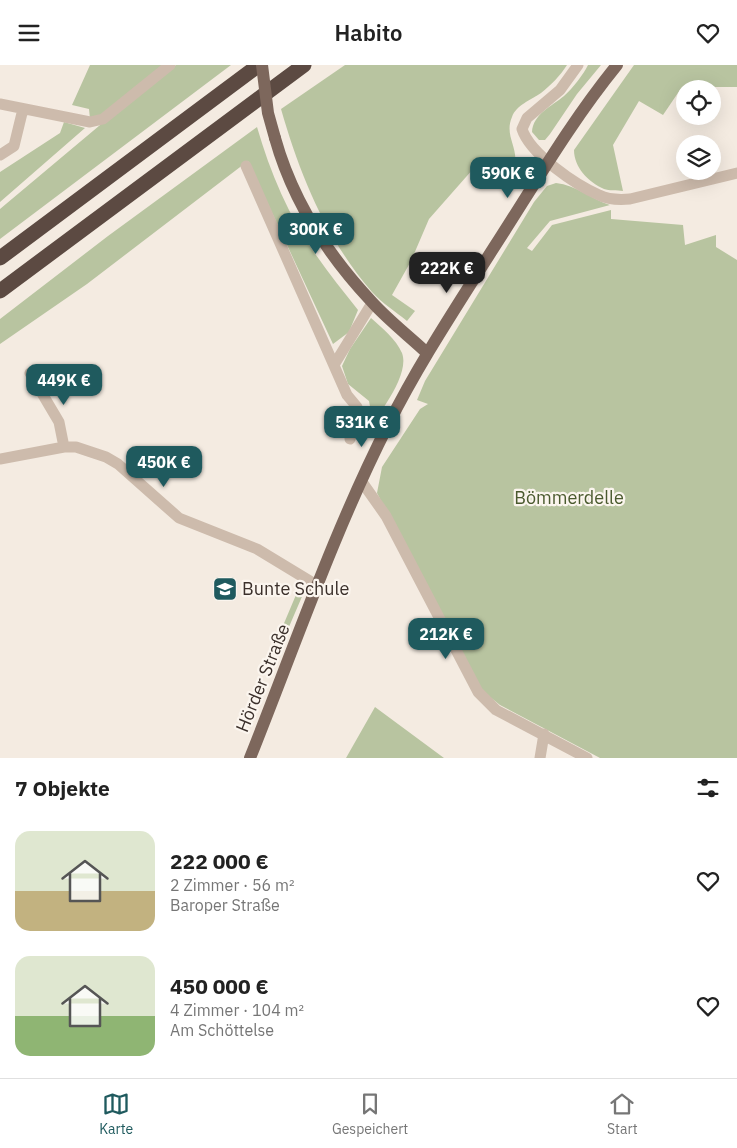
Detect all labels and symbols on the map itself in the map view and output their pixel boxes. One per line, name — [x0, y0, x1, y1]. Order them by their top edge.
pin: 590K € — [467, 157, 549, 199]
pin: 300K € — [275, 213, 357, 255]
pin: 222K € — [406, 251, 488, 294]
pin: 449K € — [23, 363, 105, 406]
pin: 531K € — [321, 405, 403, 448]
pin: 450K € — [123, 445, 205, 488]
park label: Bömmerdelle — [514, 486, 624, 509]
school or university icon: Bunte Schule — [212, 576, 238, 602]
place label: Bunte Schule — [242, 577, 349, 600]
pin: 212K € — [405, 617, 487, 660]
street label: Hörder Straße — [230, 620, 295, 735]

